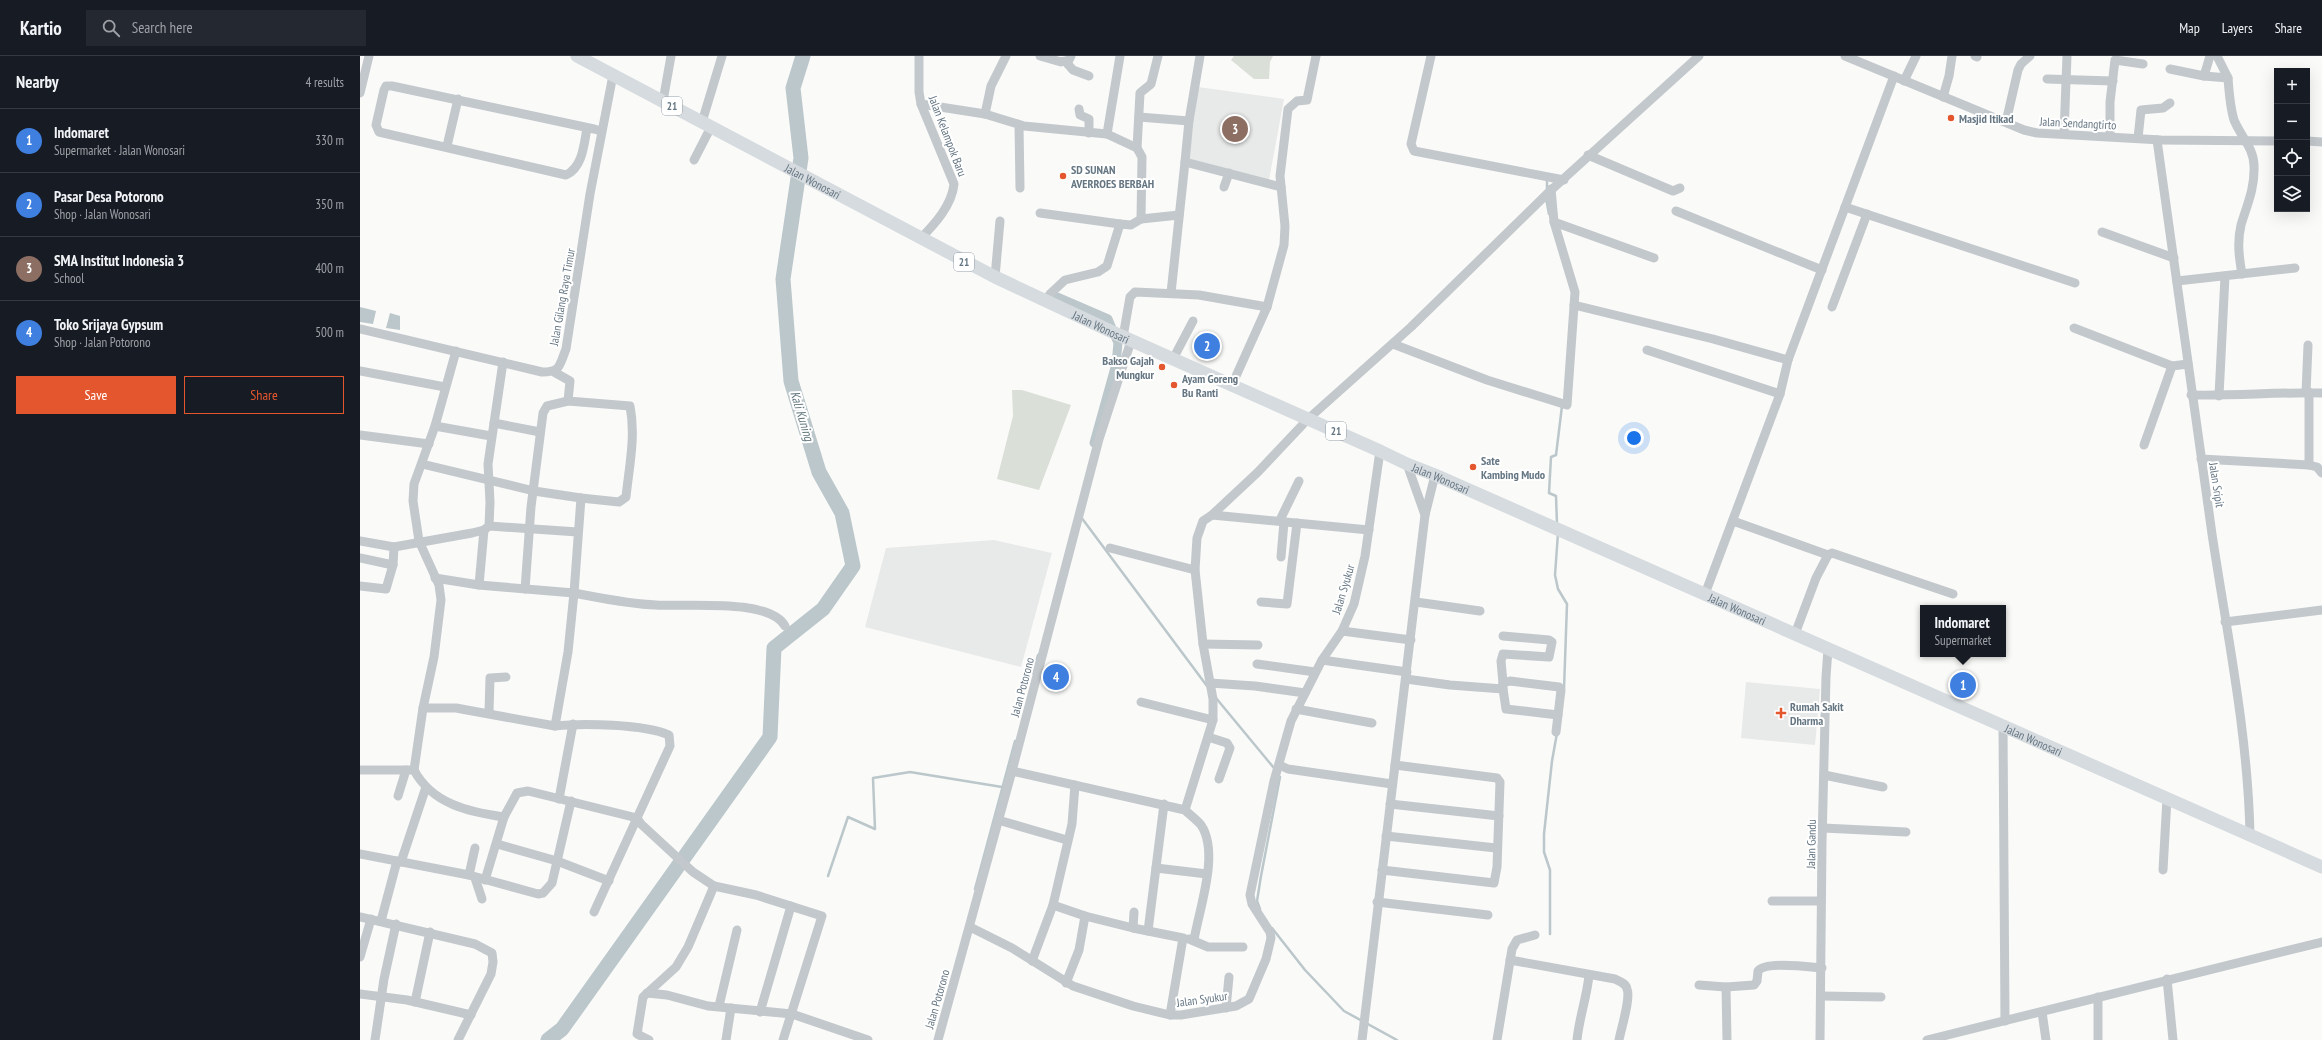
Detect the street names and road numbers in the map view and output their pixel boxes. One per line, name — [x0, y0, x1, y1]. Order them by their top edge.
street label: Jalan Kelampok Baru — [925, 93, 970, 178]
road number: 21 — [662, 97, 682, 115]
street label: Jalan Sendangtirto — [2038, 113, 2117, 132]
street label: Jalan Wonosari — [782, 159, 844, 202]
street label: Jalan Gilang Raya Timur — [546, 246, 578, 348]
road number: 21 — [954, 253, 974, 271]
street label: Jalan Wonosari — [1069, 306, 1132, 346]
road number: 21 — [1326, 422, 1346, 440]
street label: Jalan Wonosari — [1409, 459, 1472, 497]
street label: Jalan Sripit — [2206, 460, 2228, 509]
street label: Jalan Syukur — [1328, 562, 1358, 617]
street label: Jalan Wonosari — [1706, 589, 1768, 628]
street label: Jalan Potorono — [1007, 656, 1037, 719]
street label: Jalan Wonosari — [2002, 720, 2065, 759]
street label: Jalan Gandu — [1803, 819, 1819, 870]
street label: Jalan Potorono — [921, 968, 953, 1031]
street label: Jalan Syukur — [1175, 988, 1229, 1010]

